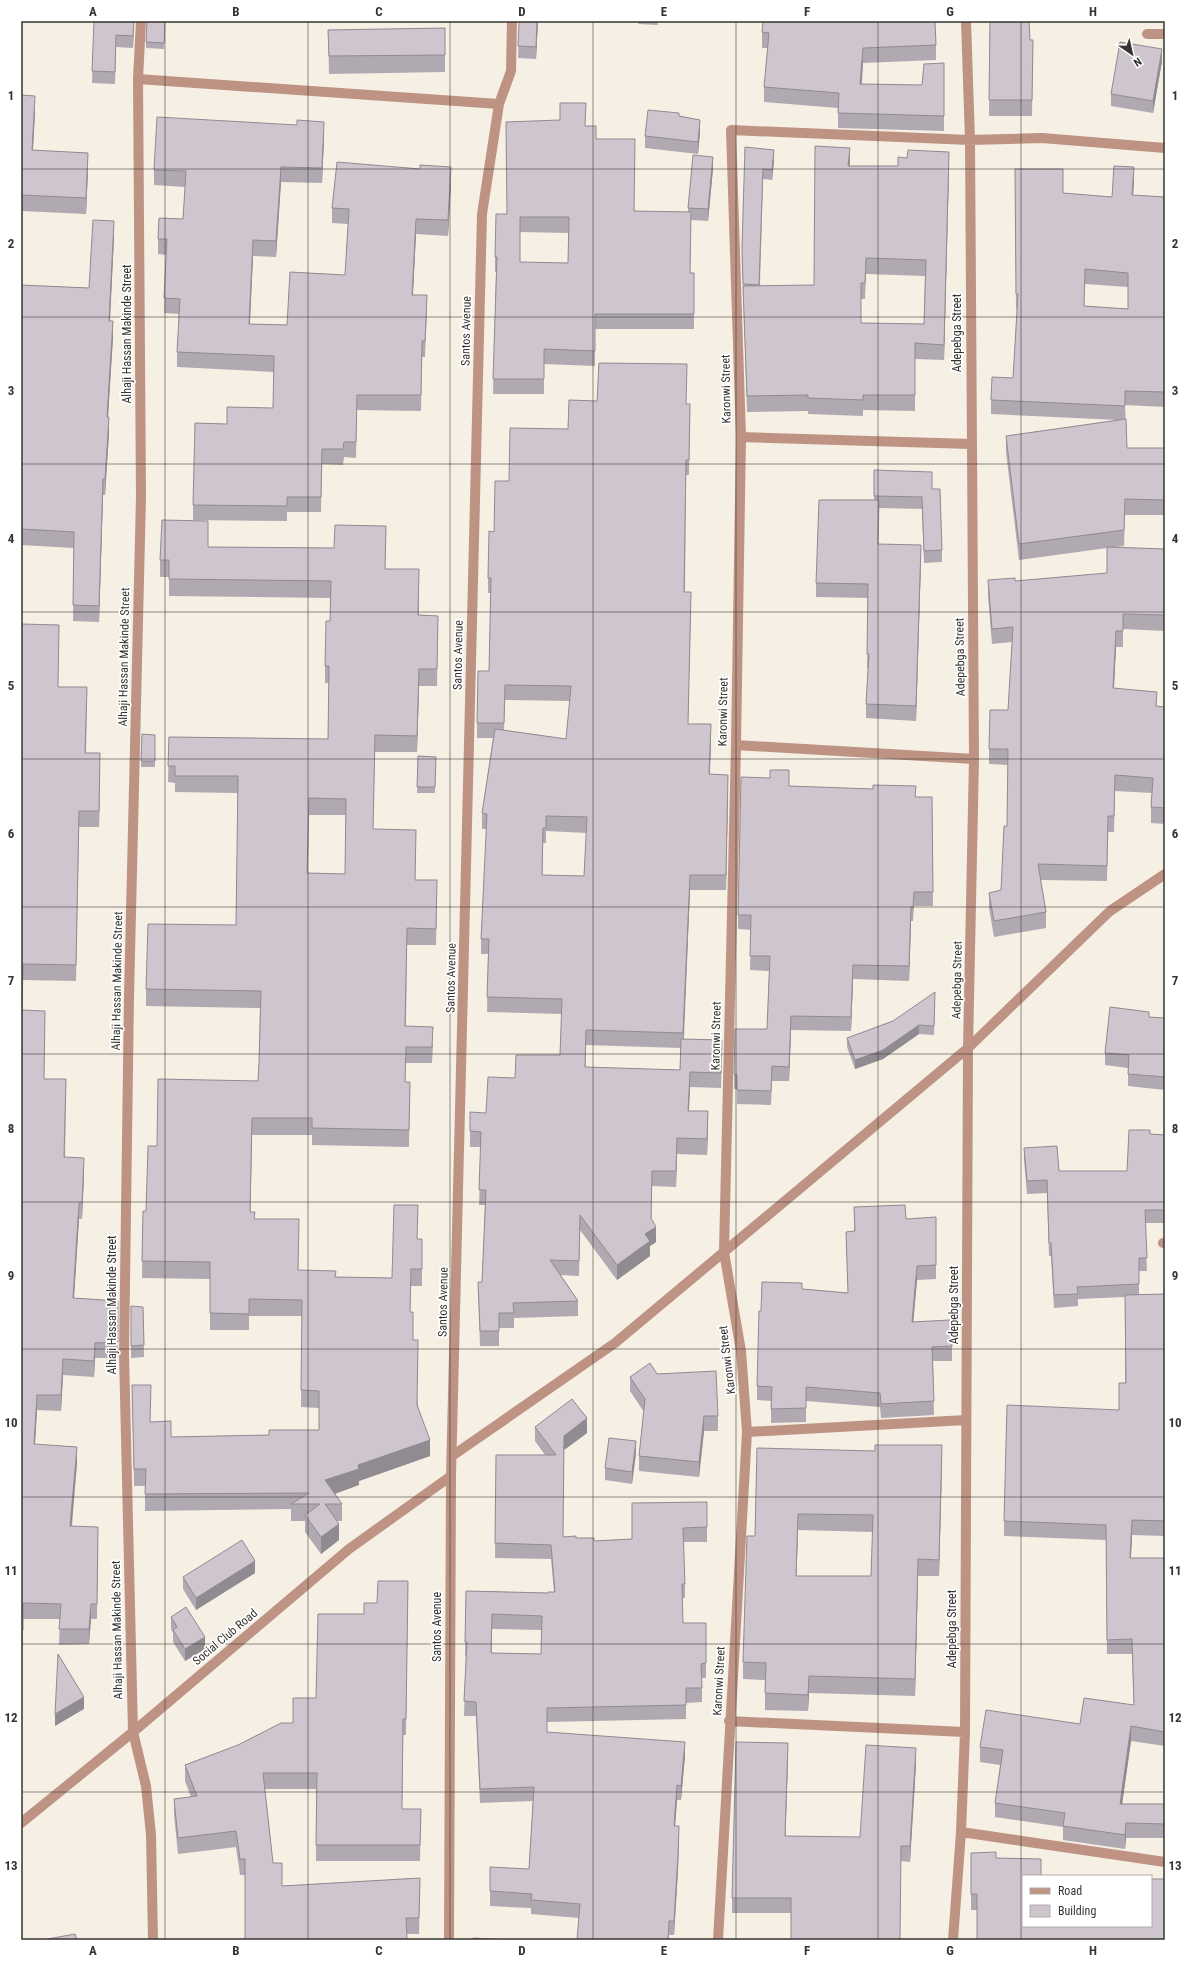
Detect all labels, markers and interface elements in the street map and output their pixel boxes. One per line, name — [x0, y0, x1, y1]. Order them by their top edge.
text: A — [89, 4, 97, 19]
text: B — [232, 4, 240, 19]
text: C — [375, 4, 383, 19]
text: D — [518, 4, 526, 19]
text: E — [661, 4, 668, 19]
text: F — [804, 4, 810, 19]
text: G — [946, 4, 954, 19]
text: H — [1089, 4, 1097, 19]
north arrow — [1112, 34, 1152, 74]
text: N — [1131, 55, 1144, 69]
text: 1 — [8, 88, 14, 103]
text: 1 — [1172, 88, 1178, 103]
text: 2 — [8, 236, 15, 251]
text: 2 — [1172, 236, 1179, 251]
street label: Alhaji Hassan Makinde Street — [120, 264, 134, 404]
street label: Adepebga Street — [950, 293, 964, 372]
street label: Santos Avenue — [458, 296, 474, 366]
street label: Karonwi Street — [718, 354, 734, 424]
text: 3 — [8, 383, 14, 398]
text: 3 — [1172, 383, 1178, 398]
text: 4 — [8, 531, 15, 546]
text: 4 — [1172, 531, 1179, 546]
street label: Alhaji Hassan Makinde Street — [116, 587, 132, 727]
street label: Adepebga Street — [952, 617, 968, 696]
street label: Santos Avenue — [450, 620, 466, 690]
street label: Karonwi Street — [715, 677, 731, 747]
text: 5 — [8, 678, 15, 693]
text: 5 — [1172, 678, 1179, 693]
text: 6 — [8, 826, 15, 841]
text: 6 — [1172, 826, 1179, 841]
street label: Alhaji Hassan Makinde Street — [109, 911, 125, 1051]
street label: Adepebga Street — [949, 940, 965, 1019]
street label: Santos Avenue — [443, 943, 459, 1013]
text: 7 — [8, 973, 15, 988]
text: 7 — [1172, 973, 1179, 988]
street label: Karonwi Street — [708, 1001, 724, 1071]
text: 8 — [8, 1121, 14, 1136]
text: 8 — [1172, 1121, 1178, 1136]
street label: Alhaji Hassan Makinde Street — [105, 1235, 119, 1375]
street label: Adepebga Street — [947, 1265, 961, 1344]
street label: Santos Avenue — [435, 1267, 451, 1337]
text: 9 — [8, 1268, 14, 1283]
text: 9 — [1172, 1268, 1178, 1283]
street label: Karonwi Street — [716, 1324, 738, 1395]
text: 10 — [4, 1415, 18, 1430]
text: 10 — [1168, 1415, 1182, 1430]
street label: Alhaji Hassan Makinde Street — [109, 1560, 125, 1700]
text: 11 — [4, 1563, 18, 1578]
text: 11 — [1168, 1563, 1182, 1578]
street label: Adepebga Street — [945, 1589, 959, 1668]
street label: Santos Avenue — [430, 1592, 444, 1662]
street label: Social Club Road — [190, 1606, 260, 1668]
street label: Karonwi Street — [710, 1646, 728, 1716]
text: 12 — [4, 1710, 18, 1725]
text: 12 — [1168, 1710, 1182, 1725]
text: 13 — [4, 1858, 18, 1873]
text: 13 — [1168, 1858, 1182, 1873]
legend — [1022, 1875, 1152, 1927]
text: Road — [1058, 1884, 1082, 1898]
text: Building — [1058, 1904, 1096, 1918]
text: A — [89, 1943, 97, 1958]
text: B — [232, 1943, 240, 1958]
text: C — [375, 1943, 383, 1958]
text: D — [518, 1943, 526, 1958]
text: E — [661, 1943, 668, 1958]
text: F — [804, 1943, 810, 1958]
text: G — [946, 1943, 954, 1958]
text: H — [1089, 1943, 1097, 1958]

